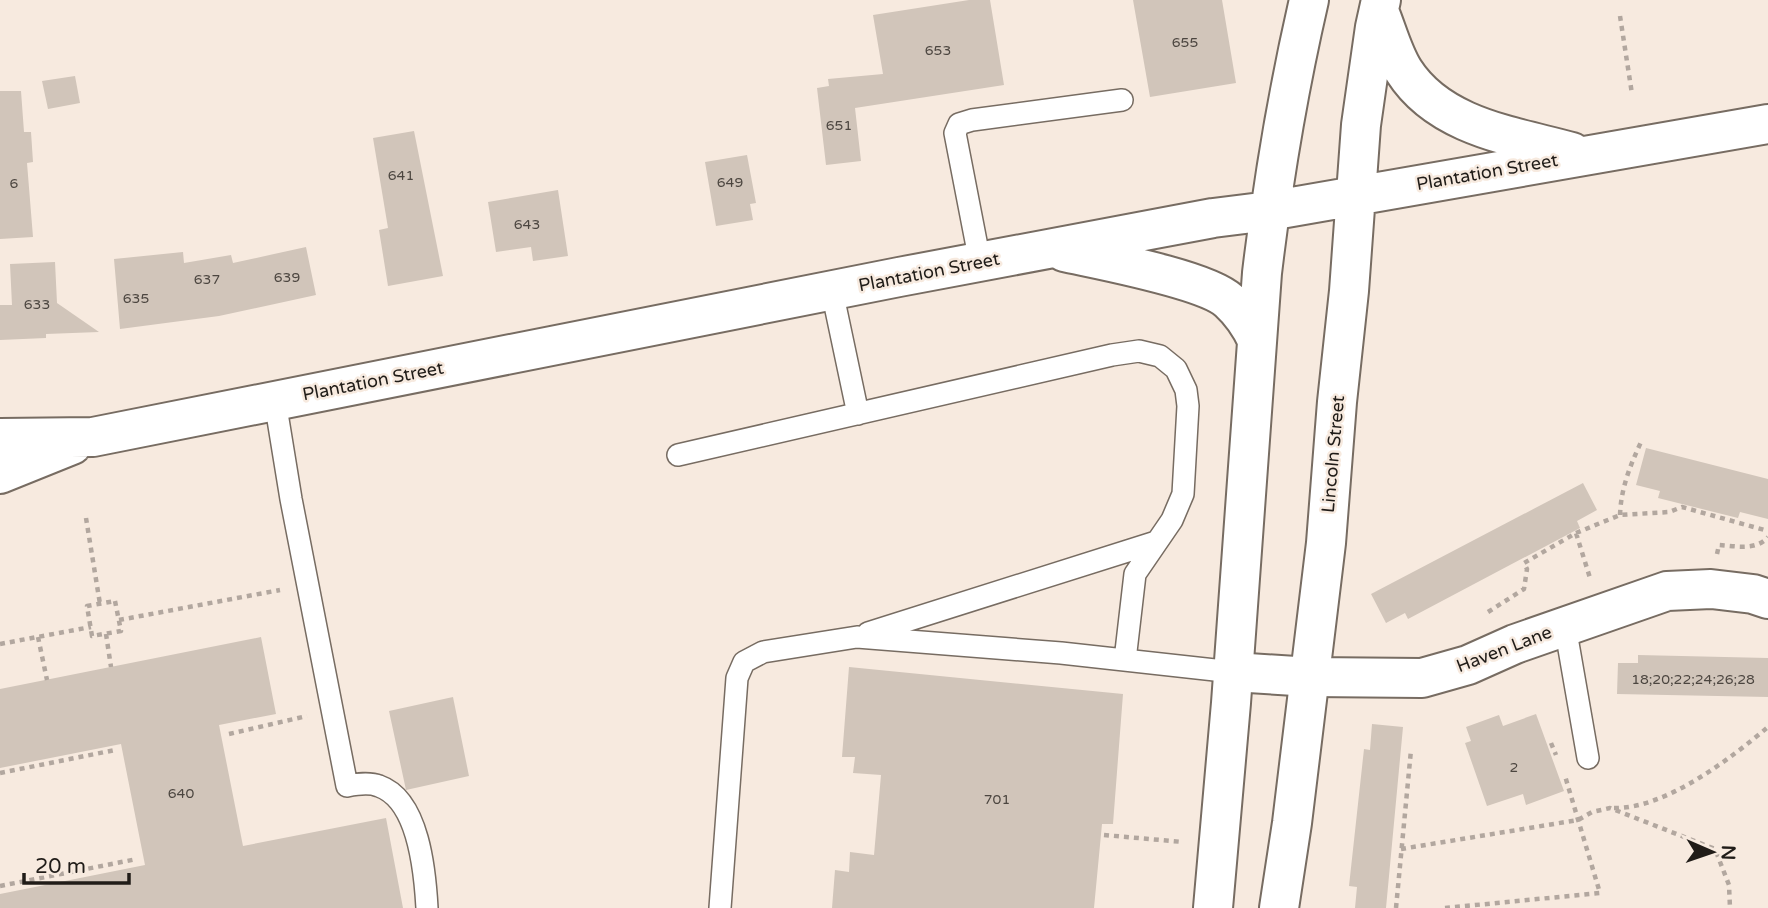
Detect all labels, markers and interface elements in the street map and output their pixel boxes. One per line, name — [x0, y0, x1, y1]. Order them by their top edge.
house number: 655 — [1172, 34, 1198, 51]
house number: 653 — [925, 42, 951, 59]
house number: 651 — [826, 117, 852, 134]
street label: Plantation Street — [1414, 149, 1560, 195]
house number: 641 — [388, 167, 414, 184]
house number: 649 — [717, 174, 743, 191]
house number: 6 — [10, 175, 19, 192]
house number: 643 — [514, 216, 540, 233]
street label: Plantation Street — [856, 247, 1002, 296]
house number: 639 — [274, 269, 300, 286]
house number: 637 — [194, 271, 220, 288]
house number: 635 — [123, 290, 149, 307]
house number: 633 — [24, 296, 50, 313]
street label: Plantation Street — [300, 356, 446, 405]
street label: Lincoln Street — [1317, 394, 1349, 514]
street label: Haven Lane — [1453, 621, 1555, 677]
house number: 18;20;22;24;26;28 — [1631, 671, 1755, 688]
house number: 2 — [1510, 759, 1518, 776]
house number: 640 — [168, 785, 194, 802]
house number: 701 — [984, 791, 1010, 808]
north arrow — [1677, 817, 1747, 887]
scale bar — [24, 842, 130, 886]
text: N — [1717, 845, 1739, 861]
text: 20 m — [35, 854, 86, 879]

